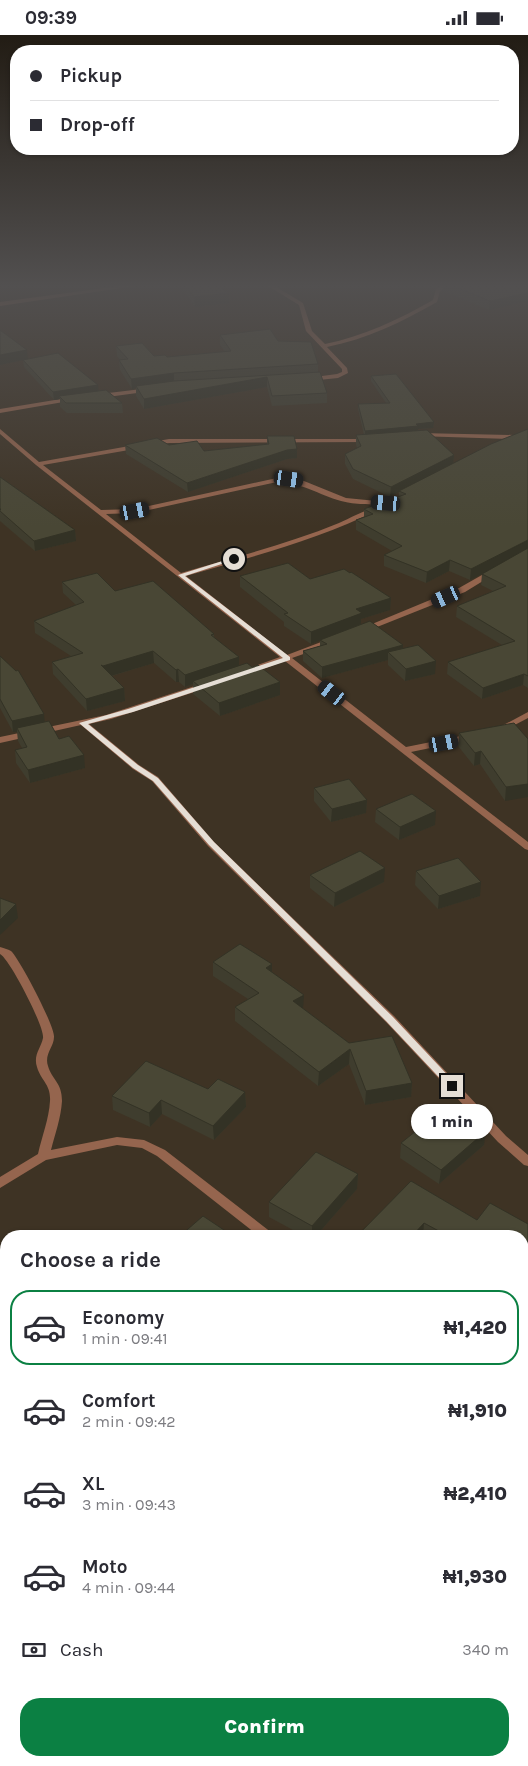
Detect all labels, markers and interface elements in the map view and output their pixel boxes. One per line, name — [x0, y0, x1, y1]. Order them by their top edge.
text: 09:39 — [25, 7, 77, 29]
text: Pickup — [60, 65, 122, 87]
text: Drop-off — [60, 114, 135, 136]
car — [273, 469, 304, 489]
car — [370, 494, 401, 512]
car — [118, 501, 151, 521]
route start — [223, 548, 245, 570]
car — [429, 584, 462, 610]
car — [315, 678, 348, 708]
car — [427, 733, 460, 753]
route end — [441, 1075, 463, 1097]
callout: 1 min — [411, 1103, 493, 1139]
text: 1 min — [431, 1112, 473, 1131]
text: Choose a ride — [20, 1247, 161, 1273]
icon: car — [22, 1305, 67, 1350]
text: Economy — [82, 1307, 164, 1329]
text: ₦1,420 — [443, 1317, 507, 1339]
text: 1 min · 09:41 — [82, 1329, 168, 1348]
icon: car — [22, 1388, 67, 1433]
text: Comfort — [82, 1390, 156, 1412]
text: ₦1,910 — [448, 1400, 507, 1422]
text: 2 min · 09:42 — [82, 1412, 176, 1431]
icon: car — [22, 1471, 67, 1516]
text: XL — [82, 1473, 104, 1495]
text: ₦2,410 — [443, 1483, 507, 1505]
text: 3 min · 09:43 — [82, 1495, 176, 1514]
icon: car — [22, 1554, 67, 1599]
text: Moto — [82, 1556, 128, 1578]
text: ₦1,930 — [443, 1566, 507, 1588]
text: 4 min · 09:44 — [82, 1578, 175, 1597]
icon: cash — [20, 1636, 48, 1664]
text: Cash — [60, 1639, 104, 1661]
text: 340 m — [462, 1640, 509, 1659]
button: Confirm — [20, 1698, 509, 1756]

